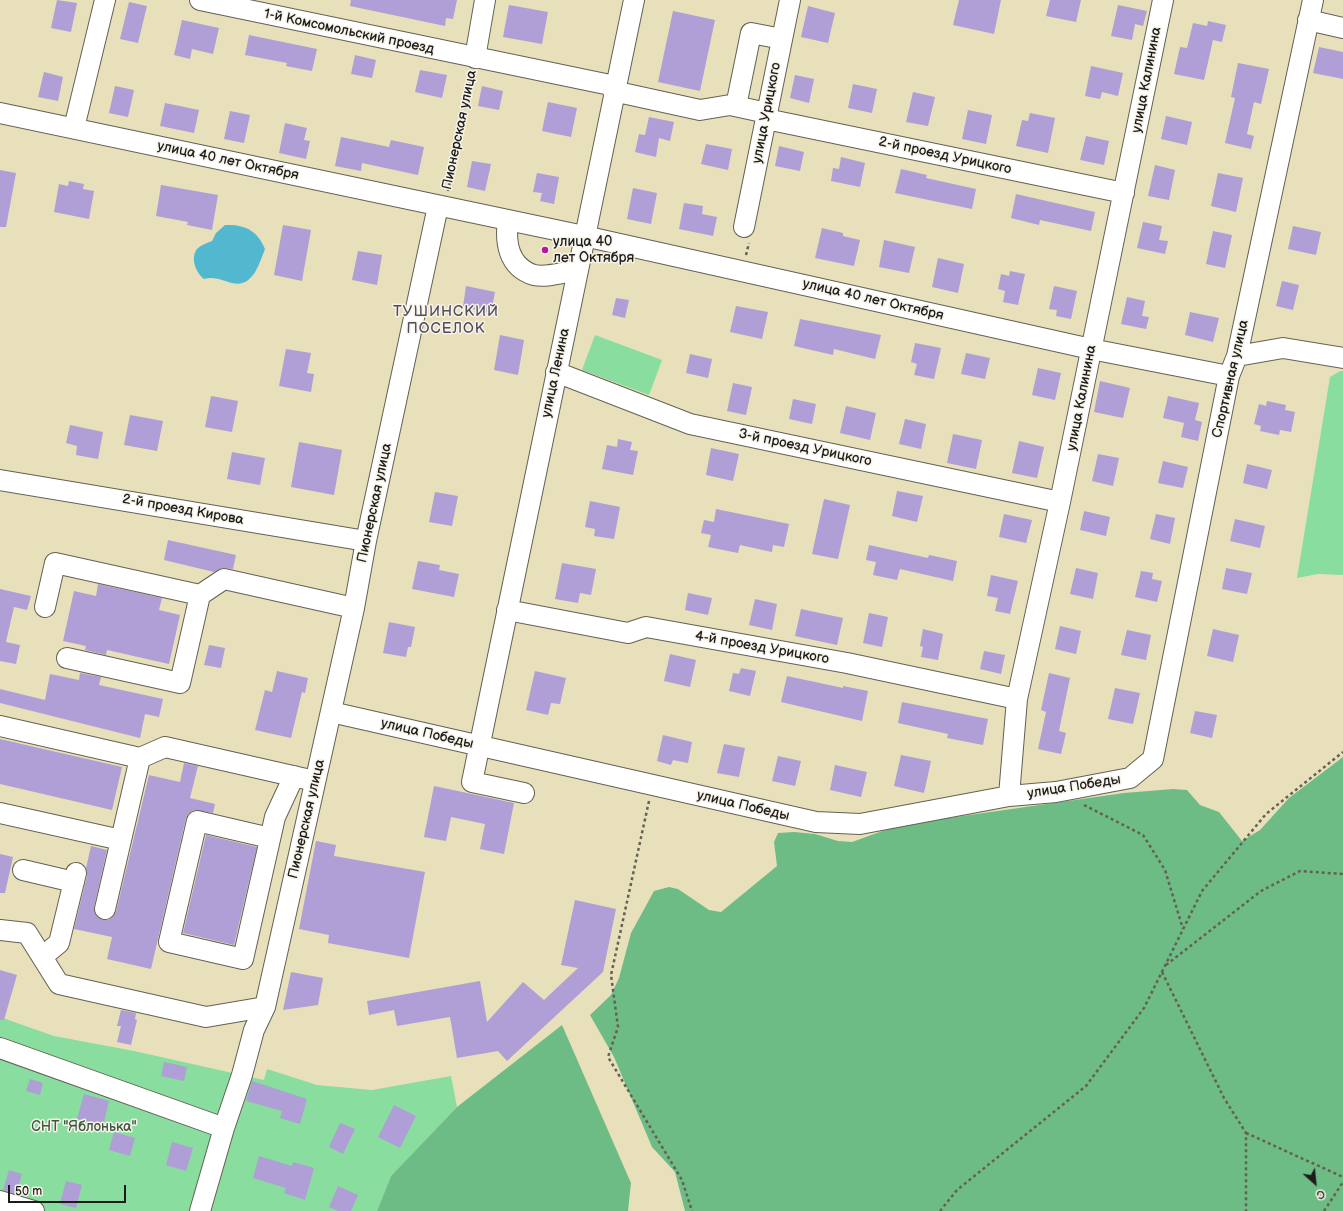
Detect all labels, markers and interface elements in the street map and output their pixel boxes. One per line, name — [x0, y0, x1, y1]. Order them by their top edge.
street label: 1-й Комсомольский проезд — [262, 6, 436, 58]
street label: улица Калинина — [1128, 26, 1166, 134]
street label: улица Урицкого — [749, 61, 785, 165]
street label: Пионерская улица — [439, 69, 481, 191]
street label: 2-й проезд Урицкого — [877, 134, 1013, 178]
street label: улица 40 лет Октября — [156, 138, 300, 184]
place label: улица 40 лет Октября — [553, 234, 634, 266]
marker: улица 40 лет Октября — [540, 245, 550, 255]
street label: улица 40 лет Октября — [801, 276, 945, 324]
district label: ТУШИНСКИЙ ПОСЕЛОК — [393, 303, 499, 338]
street label: Спортивная улица — [1209, 318, 1253, 440]
street label: улица Ленина — [538, 327, 574, 419]
street label: улица Калинина — [1063, 344, 1101, 452]
street label: 3-й проезд Урицкого — [737, 426, 873, 470]
street label: Пионерская улица — [354, 442, 396, 564]
street label: 2-й проезд Кирова — [121, 491, 245, 529]
street label: 4-й проезд Урицкого — [694, 628, 830, 668]
street label: улица Победы — [379, 715, 475, 753]
street label: Пионерская улица — [285, 758, 329, 880]
street label: улица Победы — [1026, 771, 1122, 803]
street label: улица Победы — [695, 787, 791, 825]
park label: СНТ "Яблонька" — [31, 1119, 137, 1135]
north arrow — [1295, 1163, 1335, 1203]
scale bar — [10, 1177, 128, 1203]
text: 50 m — [15, 1184, 42, 1199]
text: С — [1314, 1187, 1327, 1202]

